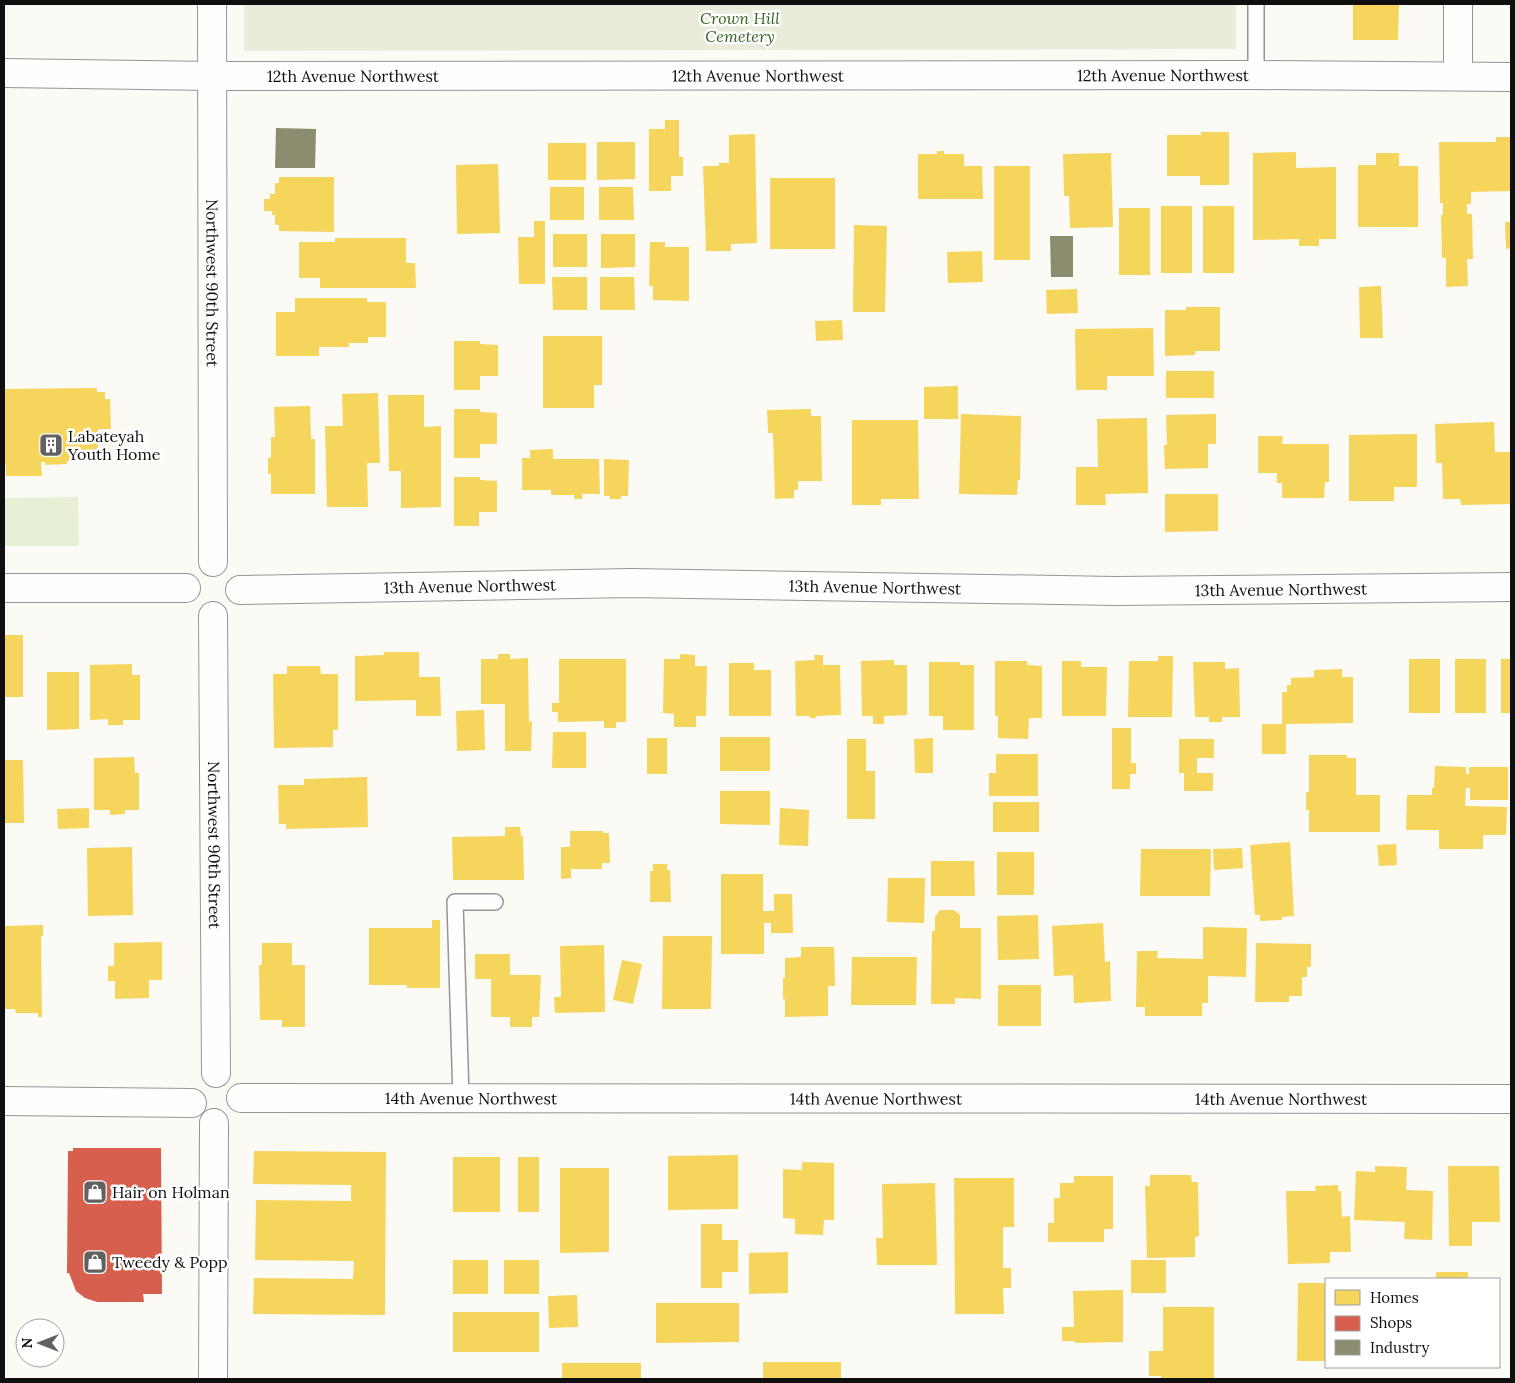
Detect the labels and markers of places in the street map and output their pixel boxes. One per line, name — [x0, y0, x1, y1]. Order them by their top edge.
place label: Labateyah Youth Home — [67, 426, 161, 464]
building icon: Labateyah Youth Home — [38, 432, 64, 458]
shop icon: Hair on Holman — [82, 1179, 108, 1205]
place label: Hair on Holman — [112, 1182, 230, 1202]
shop icon: Tweedy & Popp — [82, 1249, 108, 1275]
place label: Tweedy & Popp — [112, 1252, 228, 1272]

